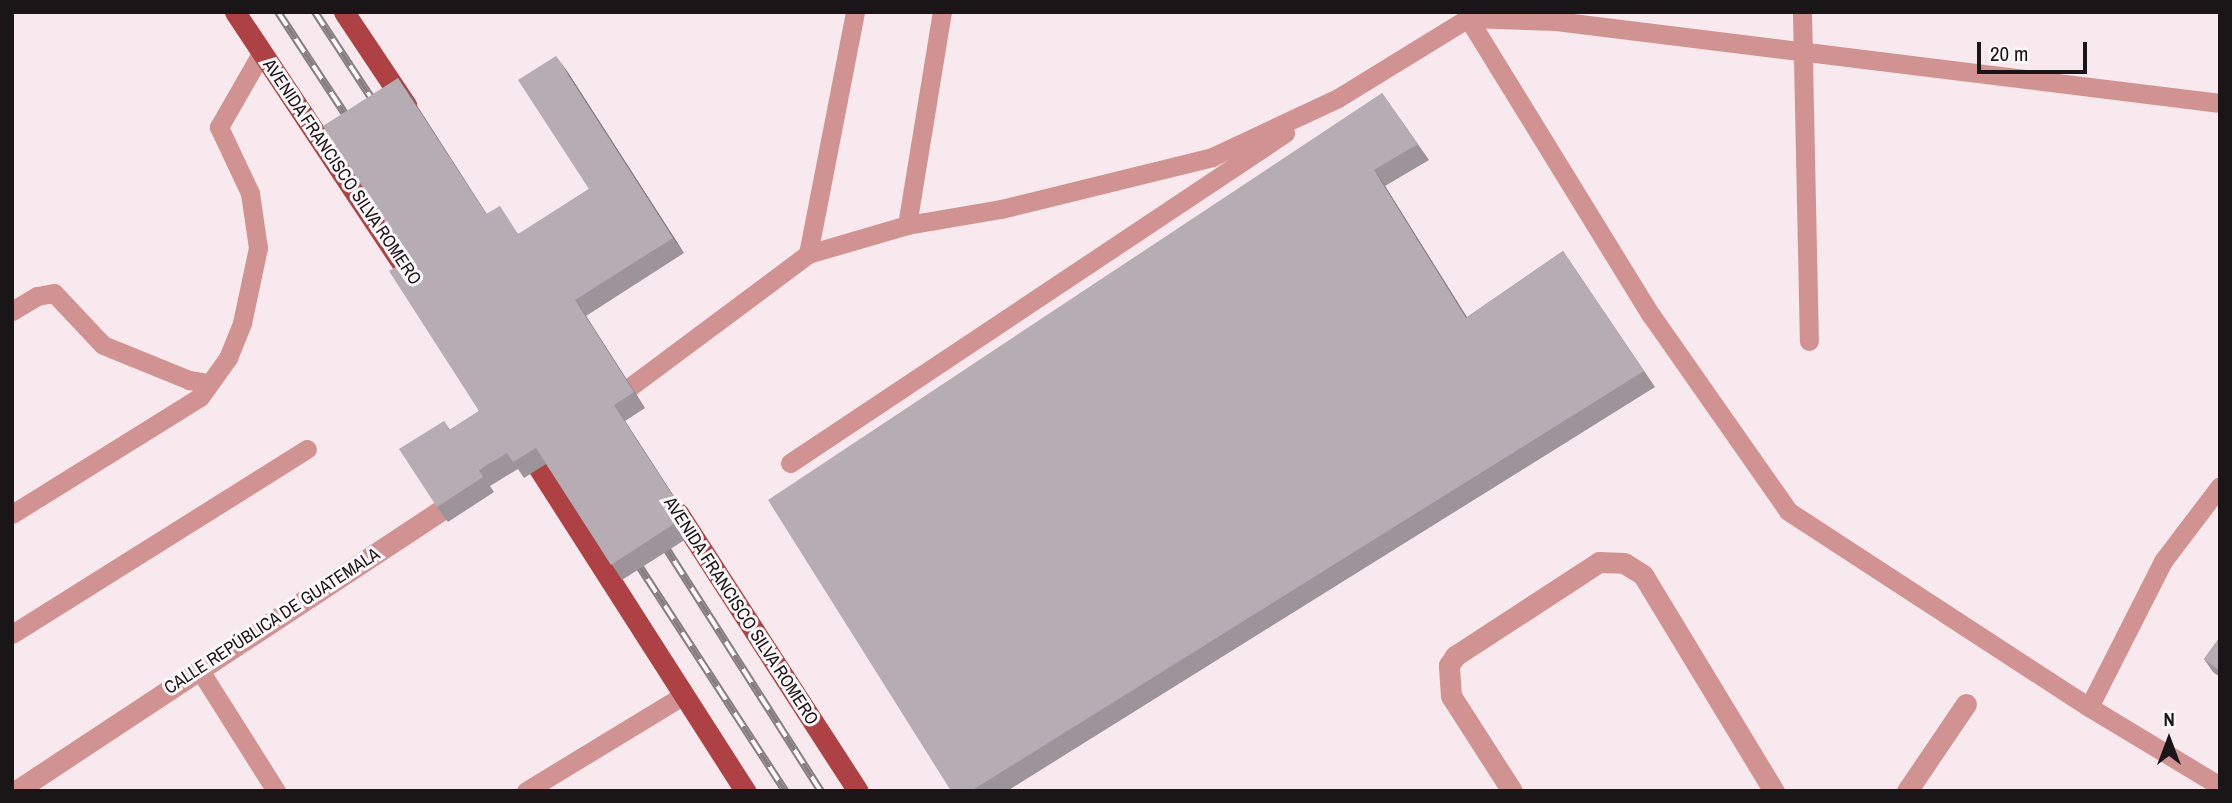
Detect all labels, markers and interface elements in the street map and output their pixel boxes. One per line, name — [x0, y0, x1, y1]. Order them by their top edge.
scale bar — [1980, 28, 2090, 72]
text: 20 m — [1990, 39, 2028, 68]
street label: AVENIDA FRANCISCO SILVA ROMERO — [258, 54, 426, 290]
street label: AVENIDA FRANCISCO SILVA ROMERO — [659, 492, 823, 730]
street label: CALLE REPÚBLICA DE GUATEMALA — [160, 543, 384, 699]
north arrow — [2134, 705, 2204, 775]
text: N — [2163, 706, 2175, 732]

